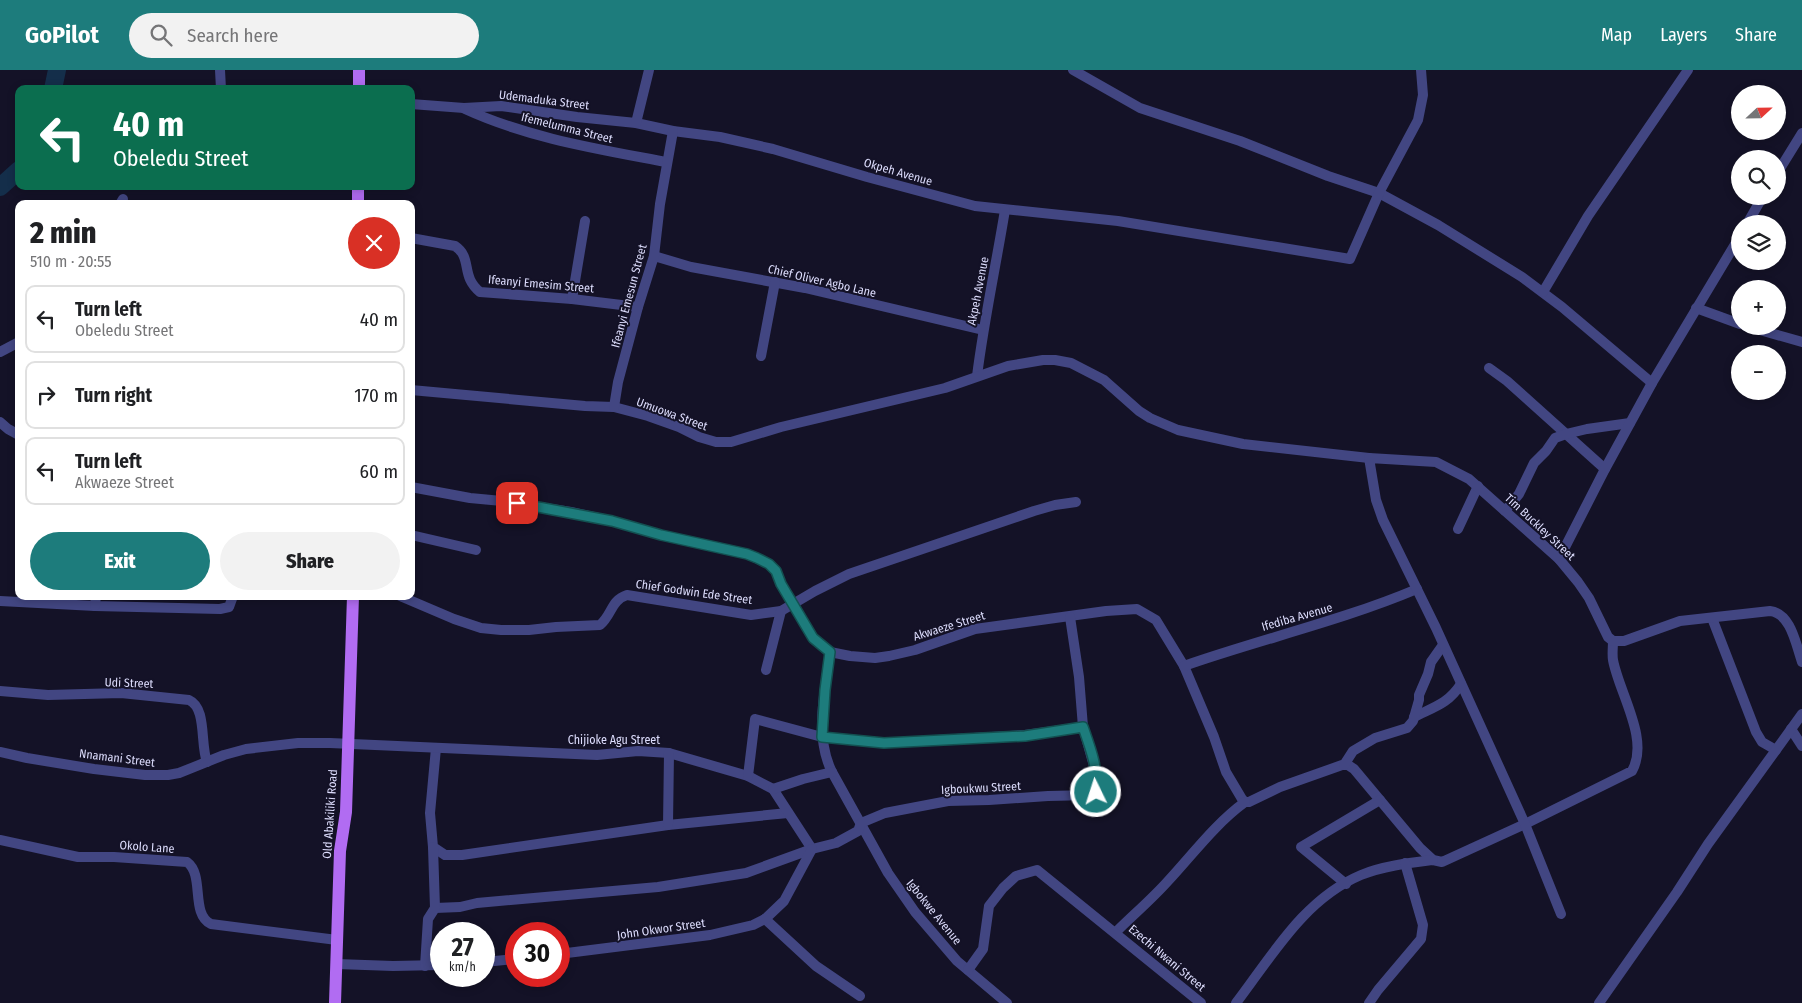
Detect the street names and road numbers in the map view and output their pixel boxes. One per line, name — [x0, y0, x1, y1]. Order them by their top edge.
street label: Udemaduka Street — [498, 88, 590, 112]
street label: Ifemelumma Street — [520, 110, 614, 146]
street label: Okpeh Avenue — [862, 156, 934, 188]
street label: Ifeanyi Emesun Street — [608, 243, 650, 349]
street label: Akpeh Avenue — [965, 256, 992, 326]
street label: Chief Oliver Agbo Lane — [767, 262, 877, 300]
street label: Ifeanyi Emesim Street — [487, 272, 595, 296]
street label: Umuowa Street — [634, 395, 710, 433]
street label: Tim Buckley Street — [1502, 491, 1578, 563]
street label: Chief Godwin Ede Street — [635, 577, 753, 607]
street label: Ifediba Avenue — [1260, 600, 1334, 634]
street label: Akwaeze Street — [911, 608, 987, 644]
street label: Udi Street — [104, 675, 154, 691]
street label: Chijioke Agu Street — [568, 733, 660, 747]
street label: Nnamani Street — [78, 746, 156, 770]
street label: Old Abakiliki Road — [320, 769, 340, 859]
street label: Igboukwu Street — [941, 779, 1021, 797]
street label: Okolo Lane — [119, 838, 175, 856]
street label: Igbokwe Avenue — [903, 877, 965, 947]
street label: John Okwor Street — [616, 916, 706, 942]
street label: Ezechi Nwani Street — [1126, 922, 1208, 994]

